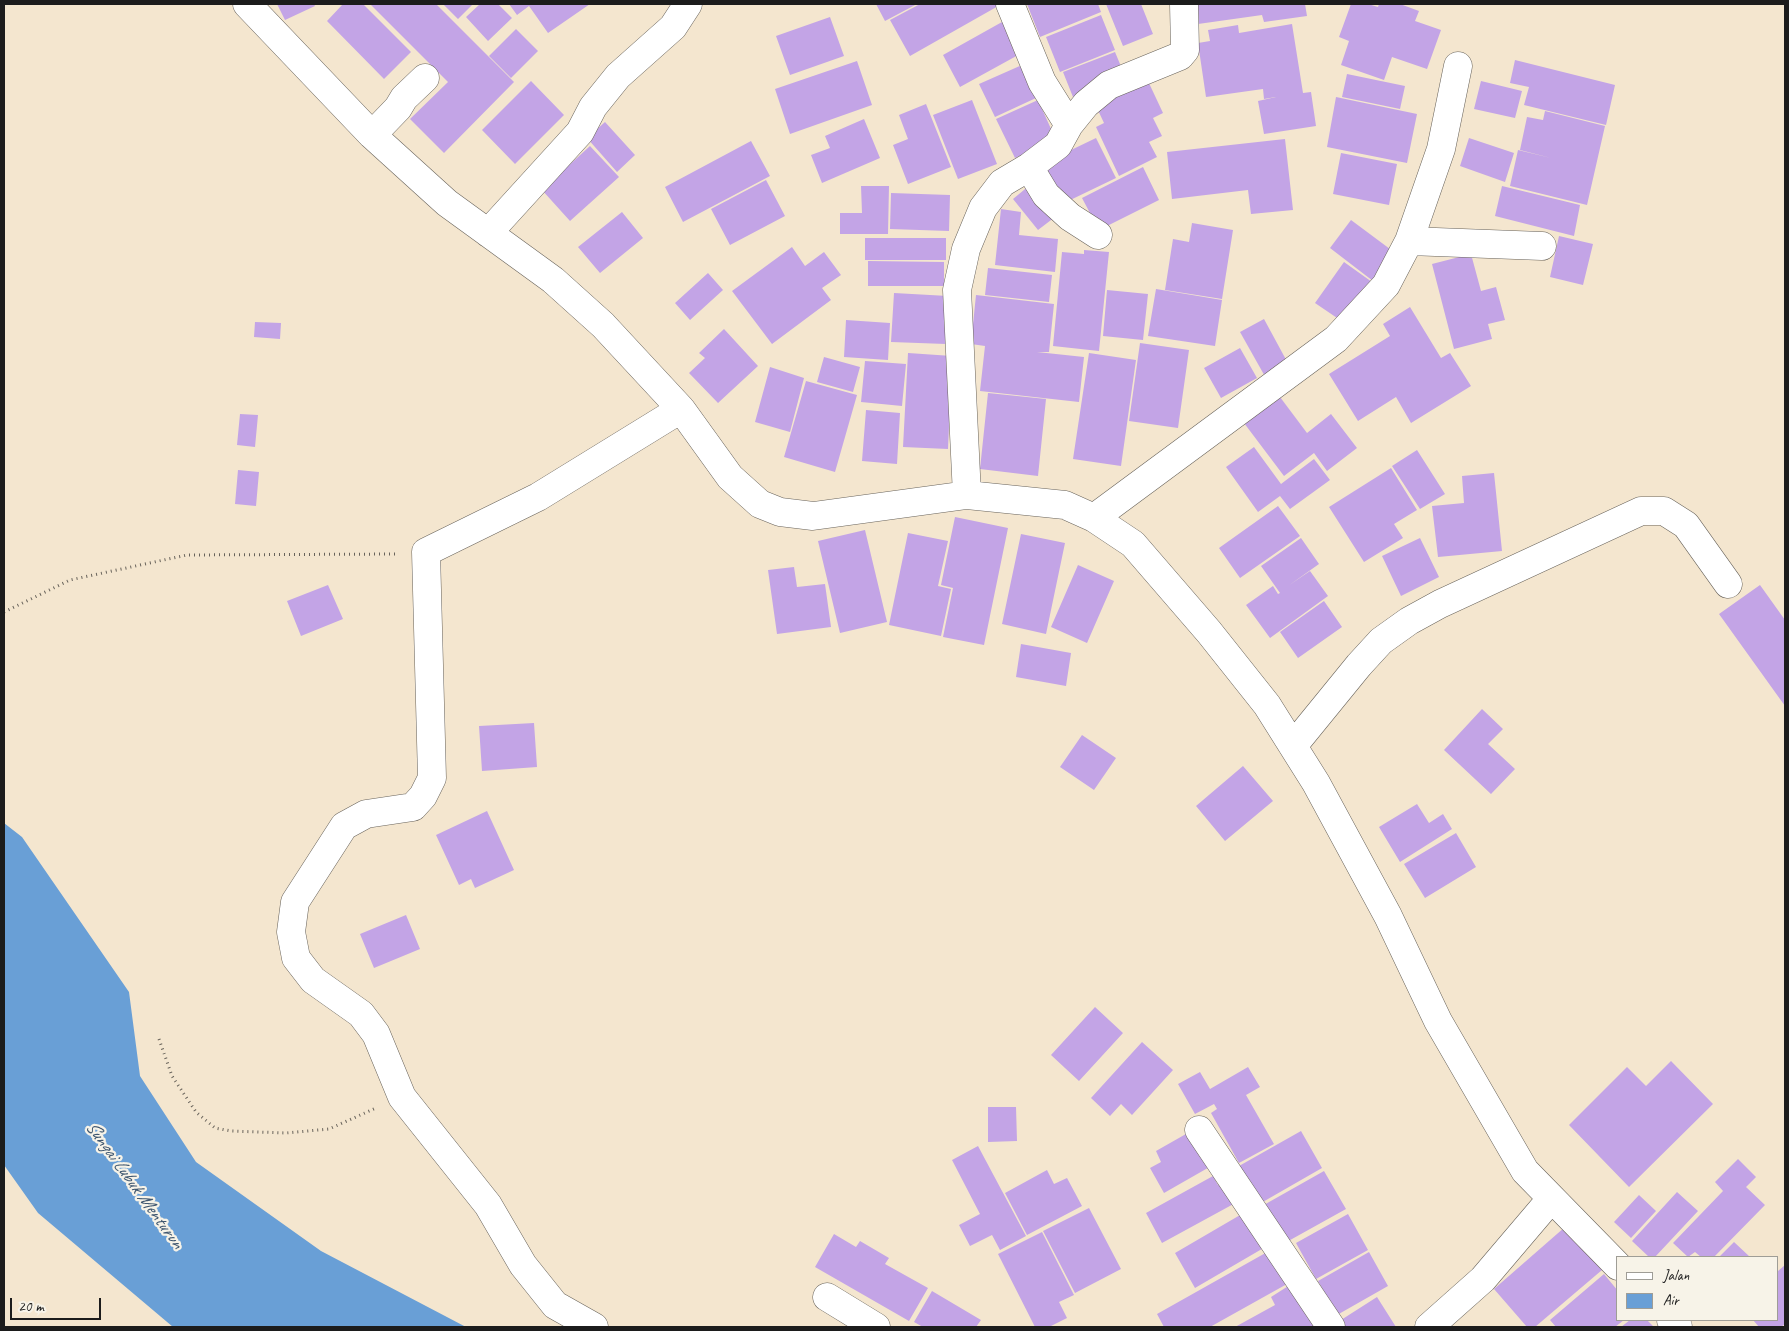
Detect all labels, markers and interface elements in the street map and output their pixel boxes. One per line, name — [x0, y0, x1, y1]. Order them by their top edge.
water label: Sungai Lubuk Menturun — [80, 1117, 188, 1253]
legend — [1616, 1256, 1779, 1321]
text: Jalan — [1663, 1266, 1689, 1285]
scale bar — [12, 1288, 104, 1320]
text: Air — [1663, 1291, 1679, 1310]
text: 20 m — [18, 1297, 44, 1316]

